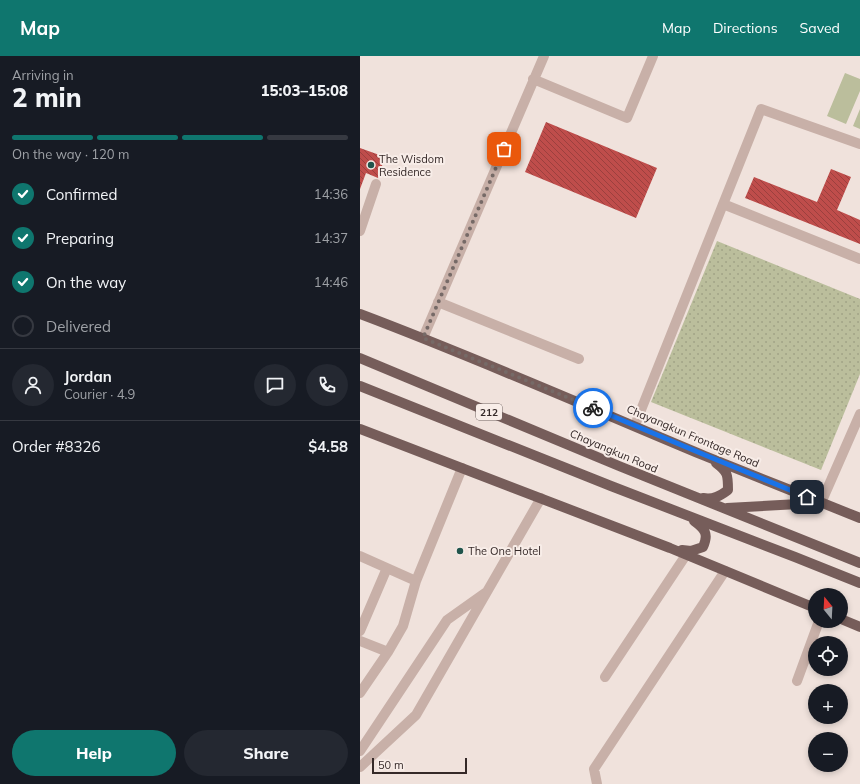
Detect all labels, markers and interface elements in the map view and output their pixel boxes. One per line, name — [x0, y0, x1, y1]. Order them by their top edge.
text: Map — [20, 16, 60, 40]
text: Map — [662, 19, 691, 37]
text: Directions — [713, 19, 778, 37]
text: Saved — [800, 19, 840, 37]
text: Arriving in — [12, 67, 74, 83]
text: 2 min — [12, 81, 82, 114]
text: 15:03–15:08 — [261, 81, 348, 100]
pin — [487, 132, 521, 166]
icon: bag — [493, 138, 515, 160]
text: On the way · 120 m — [12, 146, 129, 162]
place label: The Wisdom Residence — [379, 152, 444, 179]
marker: The Wisdom Residence — [366, 160, 376, 170]
icon: check — [12, 183, 34, 205]
text: Confirmed — [46, 185, 117, 204]
text: 14:36 — [314, 186, 348, 202]
icon: check — [12, 227, 34, 249]
text: Preparing — [46, 229, 114, 248]
text: 14:37 — [314, 230, 348, 246]
icon: check — [12, 271, 34, 293]
text: On the way — [46, 273, 126, 292]
text: 14:46 — [314, 274, 348, 290]
text: Delivered — [46, 317, 111, 336]
button: person — [12, 364, 54, 406]
button: chat — [254, 364, 296, 406]
button: phone — [306, 364, 348, 406]
text: Jordan — [64, 367, 112, 386]
text: Courier · 4.9 — [64, 386, 135, 402]
courier — [573, 388, 613, 428]
icon: bike — [582, 397, 604, 419]
street label: Chayangkun Frontage Road — [624, 402, 762, 470]
road number: 212 — [476, 404, 502, 420]
street label: Chayangkun Road — [568, 426, 660, 476]
text: Order #8326 — [12, 437, 100, 456]
text: $4.58 — [308, 437, 348, 456]
pin — [790, 480, 824, 514]
icon: home — [796, 486, 818, 508]
place label: The One Hotel — [468, 544, 541, 558]
marker: The One Hotel — [455, 546, 465, 556]
north arrow — [808, 588, 848, 628]
map controls — [808, 588, 848, 772]
button: locate — [808, 636, 848, 676]
button: + — [808, 684, 848, 724]
button: Help — [12, 730, 176, 776]
button: Share — [184, 730, 348, 776]
button: − — [808, 732, 848, 772]
scale bar — [372, 756, 467, 775]
text: 50 m — [378, 758, 404, 772]

